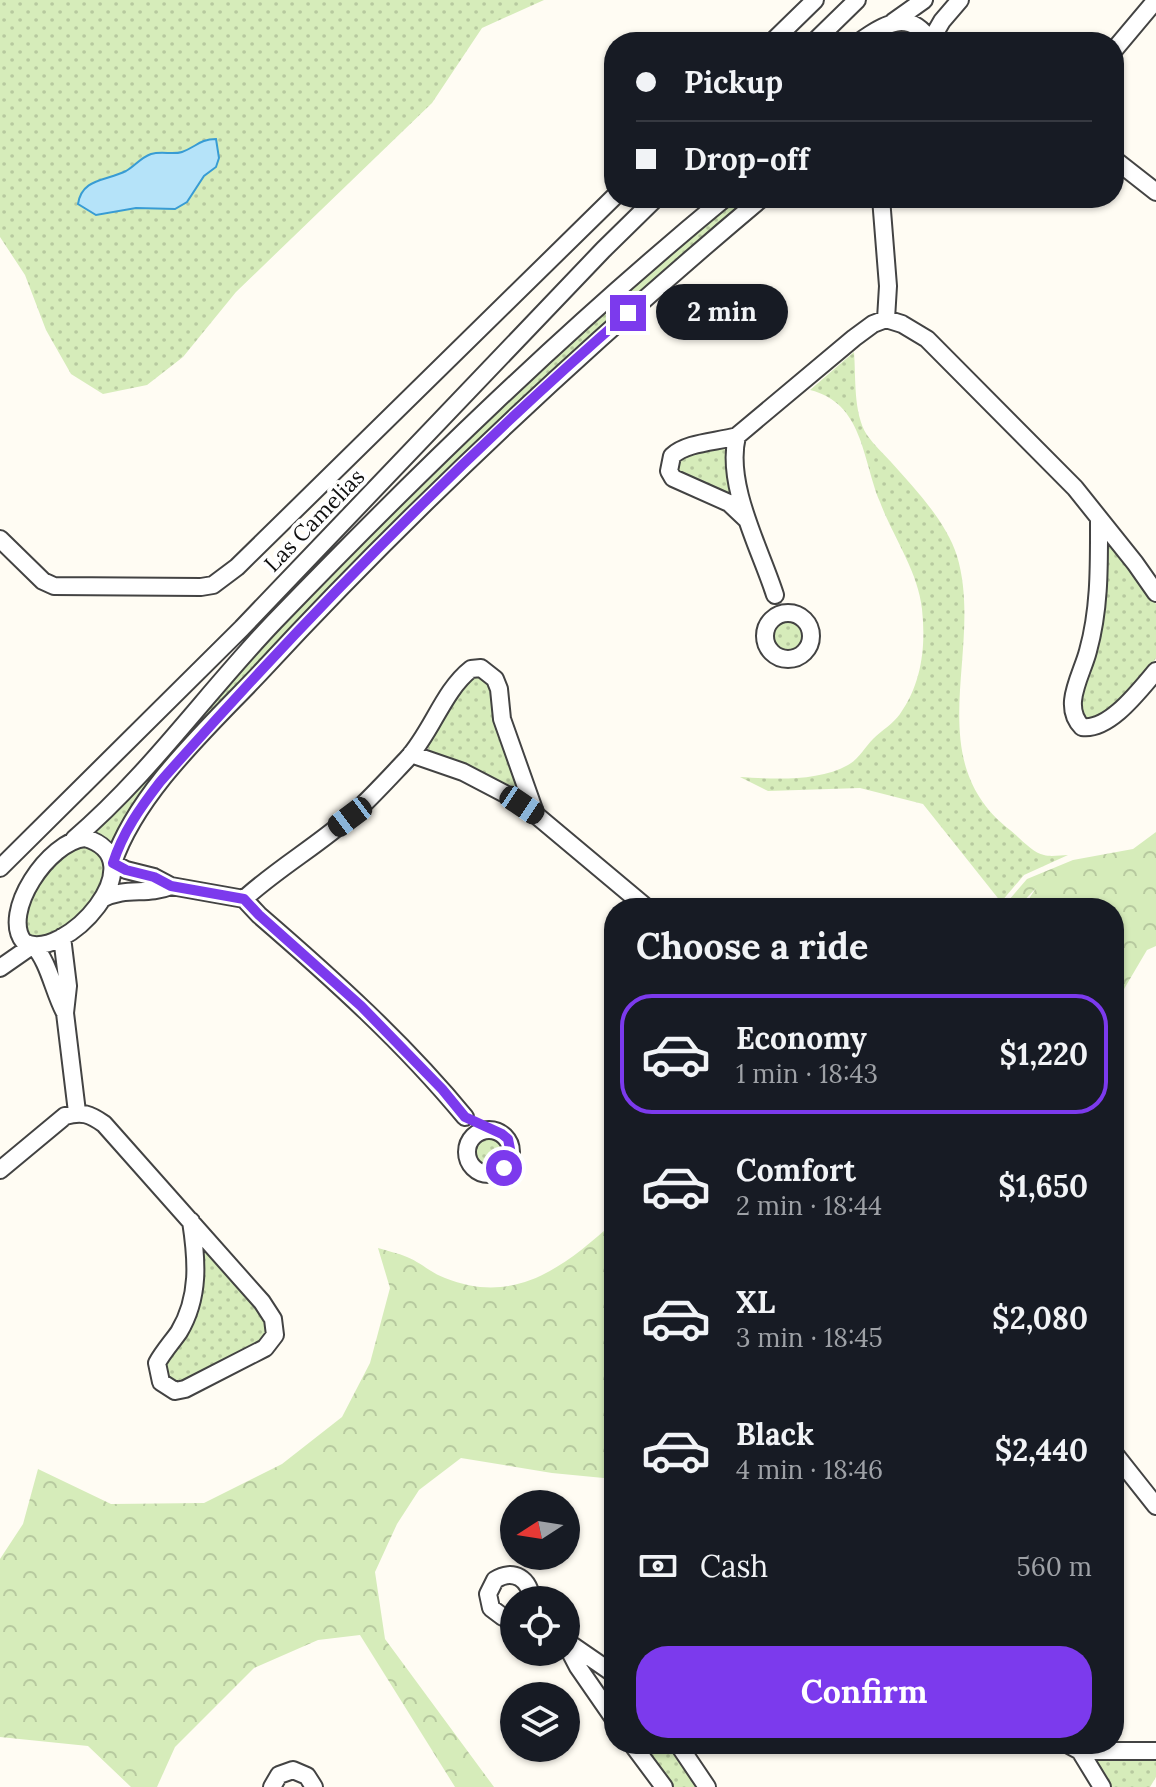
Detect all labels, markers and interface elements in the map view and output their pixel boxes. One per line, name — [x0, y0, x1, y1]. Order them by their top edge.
text: Pickup — [684, 63, 783, 101]
text: Drop-off — [684, 140, 809, 178]
callout: 2 min — [656, 285, 788, 341]
route end — [610, 295, 646, 331]
text: 2 min — [687, 295, 757, 328]
street label: Las Camelias — [258, 463, 370, 577]
car — [495, 782, 549, 828]
car — [324, 793, 376, 841]
text: Choose a ride — [636, 923, 868, 969]
icon: car — [640, 1018, 712, 1090]
text: Economy — [736, 1019, 867, 1057]
text: $1,220 — [1000, 1035, 1088, 1073]
text: 1 min · 18:43 — [736, 1057, 878, 1090]
route start — [486, 1150, 522, 1186]
icon: car — [640, 1150, 712, 1222]
text: Comfort — [736, 1151, 856, 1189]
text: $1,650 — [998, 1167, 1088, 1205]
text: 2 min · 18:44 — [736, 1189, 882, 1222]
icon: car — [640, 1282, 712, 1354]
text: XL — [736, 1283, 775, 1321]
text: $2,080 — [992, 1299, 1088, 1337]
text: 3 min · 18:45 — [736, 1321, 883, 1354]
icon: car — [640, 1414, 712, 1486]
text: Black — [736, 1415, 814, 1453]
text: $2,440 — [995, 1431, 1088, 1469]
text: 4 min · 18:46 — [736, 1453, 883, 1486]
north arrow — [500, 1490, 580, 1570]
map controls — [500, 1490, 580, 1762]
icon: cash — [636, 1544, 680, 1588]
text: Cash — [700, 1547, 768, 1585]
text: 560 m — [1017, 1550, 1092, 1583]
button: locate — [500, 1586, 580, 1666]
button: Confirm — [636, 1646, 1092, 1738]
button: layers — [500, 1682, 580, 1762]

